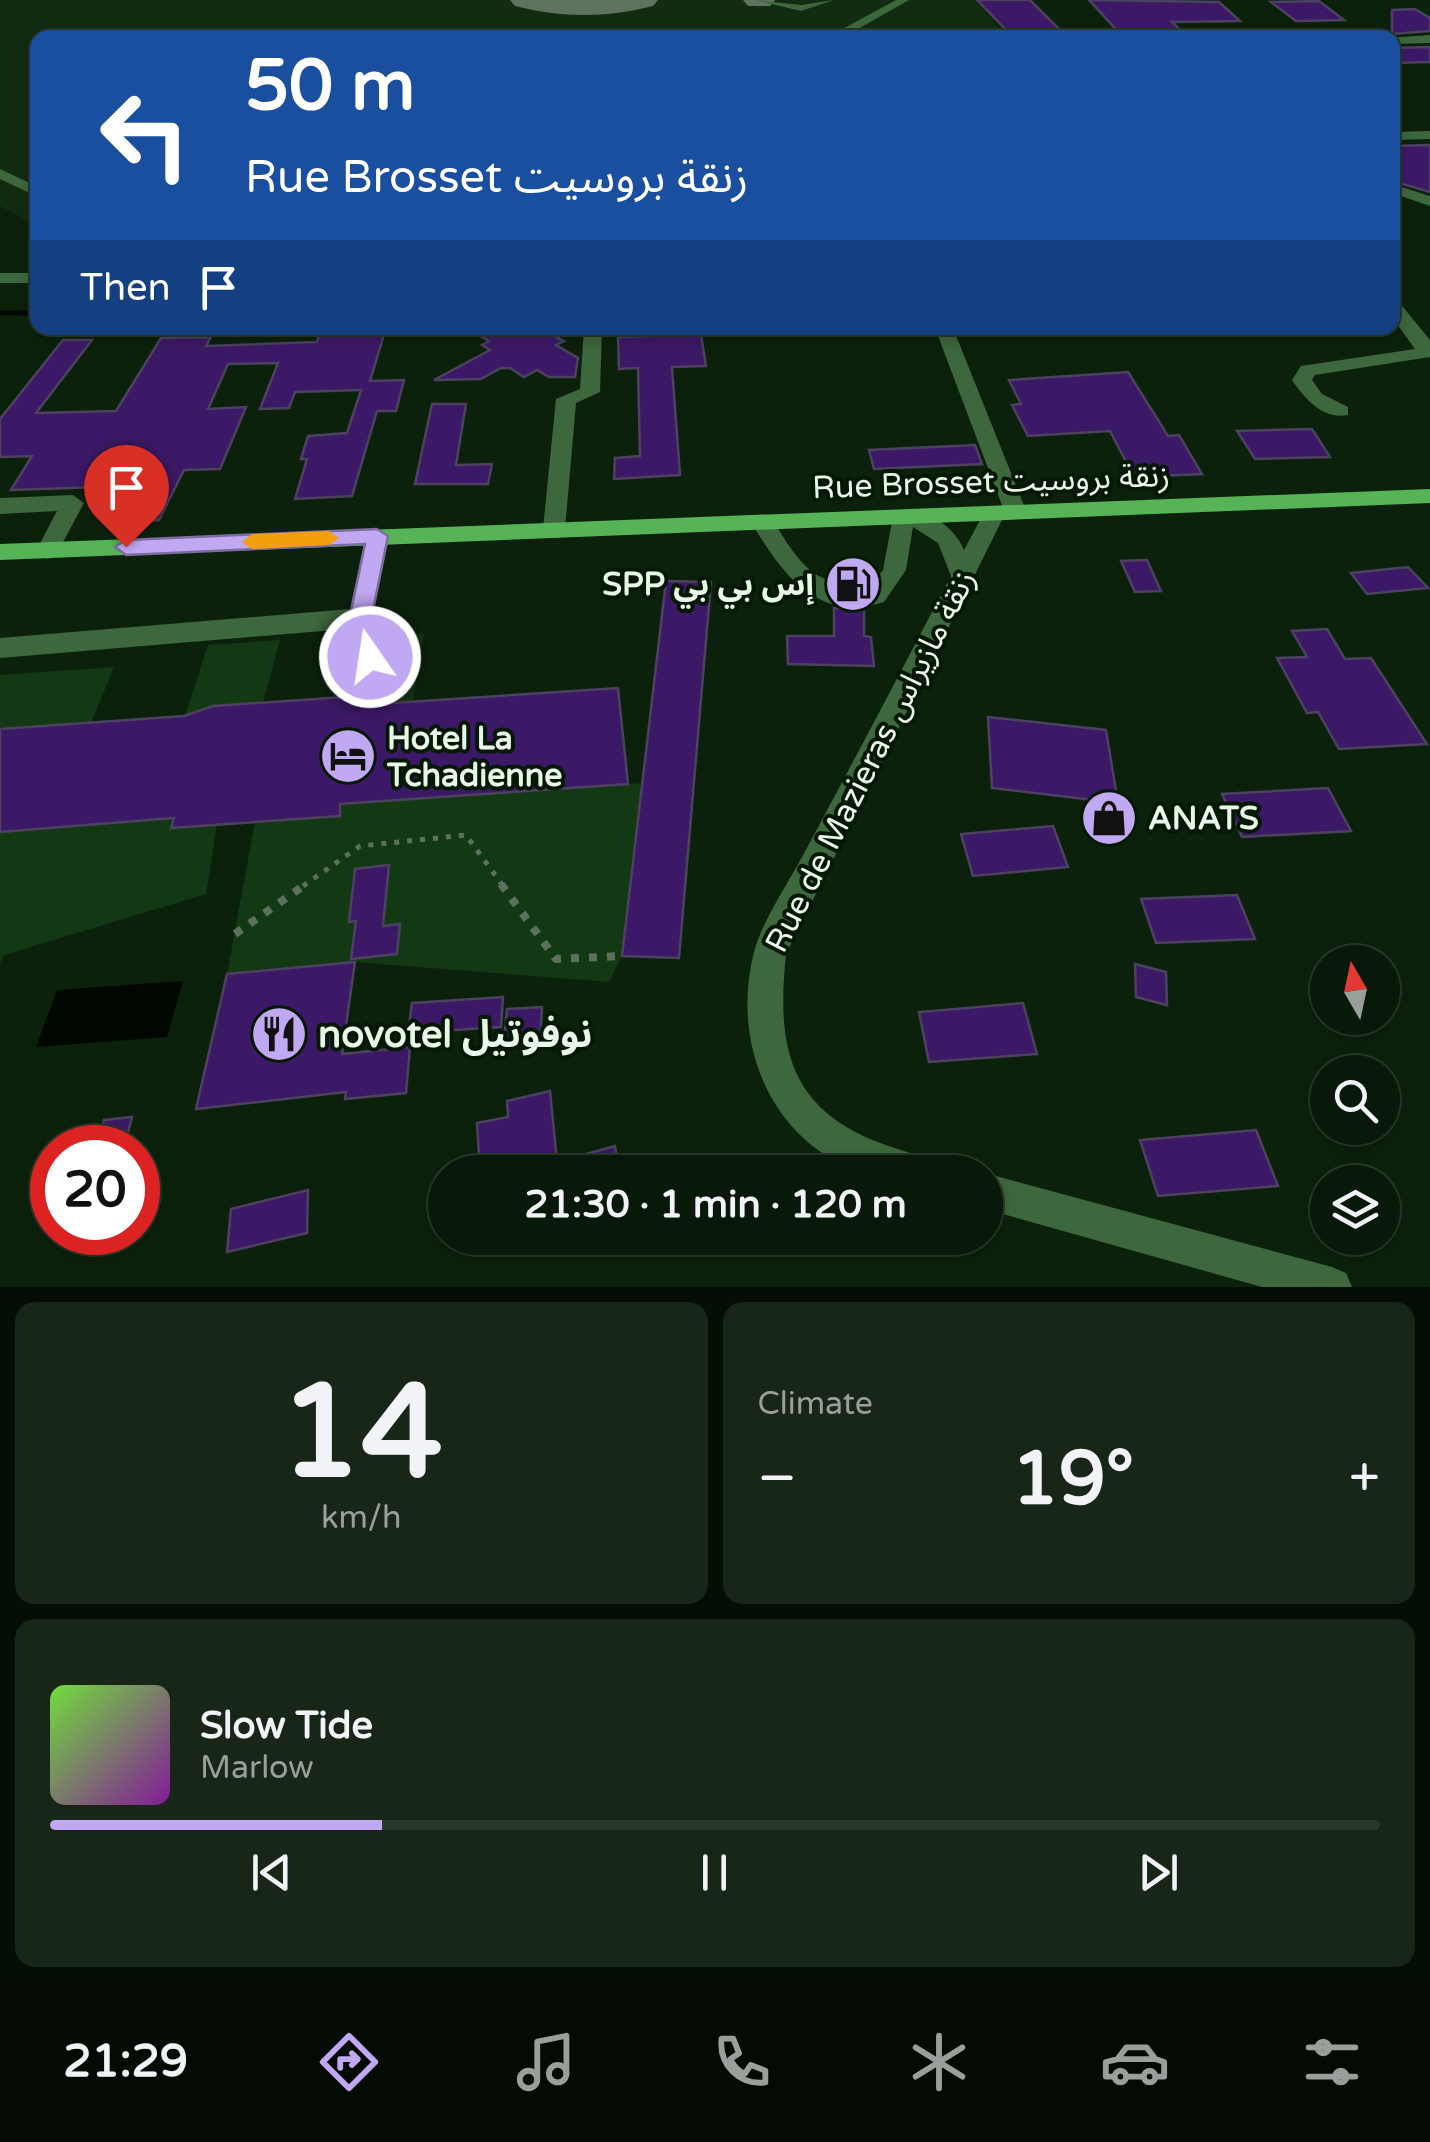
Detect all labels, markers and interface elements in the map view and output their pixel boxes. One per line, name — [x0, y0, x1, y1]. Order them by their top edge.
text: 50 m — [245, 45, 415, 129]
icon: left — [80, 70, 210, 200]
text: Rue Brosset زنقة بروسيت — [245, 151, 748, 205]
icon: arrive — [191, 260, 246, 315]
text: Then — [80, 265, 171, 311]
pin — [84, 445, 169, 548]
street label: Rue Brosset زنقة بروسيت — [811, 457, 1171, 507]
icon: arrive — [99, 460, 154, 515]
fuel station icon: SPP إس بي بي — [823, 554, 883, 614]
street label: Rue de Mazieras زنقة مازيراس — [758, 564, 984, 959]
place label: SPP إس بي بي — [602, 566, 814, 609]
position arrow — [318, 605, 422, 709]
place label: Hotel La Tchadienne — [386, 720, 562, 795]
hotel icon: Hotel La Tchadienne — [318, 726, 378, 786]
shop icon: ANATS — [1079, 788, 1139, 848]
place label: ANATS — [1148, 800, 1259, 838]
north arrow — [1310, 945, 1400, 1035]
map controls — [1310, 945, 1400, 1255]
restaurant icon: novotel نوفوتيل — [249, 1004, 309, 1064]
place label: novotel نوفوتيل — [318, 1012, 592, 1058]
button: search — [1310, 1055, 1400, 1145]
speed limit sign: 20 — [30, 1125, 160, 1255]
button: layers — [1310, 1165, 1400, 1255]
text: 21:30 · 1 min · 120 m — [524, 1182, 907, 1228]
text: 14 — [280, 1356, 443, 1512]
text: Climate — [758, 1385, 873, 1423]
text: 19° — [1012, 1434, 1134, 1524]
text: − — [758, 1446, 797, 1512]
text: + — [1349, 1446, 1380, 1512]
text: km/h — [321, 1499, 401, 1537]
text: Slow Tide — [200, 1703, 373, 1749]
text: Marlow — [200, 1749, 314, 1787]
icon: previous — [244, 1845, 299, 1900]
icon: pause — [687, 1845, 742, 1900]
icon: next — [1131, 1845, 1186, 1900]
icon: directions — [314, 2027, 384, 2097]
icon: music — [511, 2027, 581, 2097]
icon: phone — [707, 2027, 777, 2097]
icon: climate — [904, 2027, 974, 2097]
icon: car — [1100, 2027, 1170, 2097]
icon: filters — [1297, 2027, 1367, 2097]
text: 21:29 — [63, 2035, 188, 2089]

